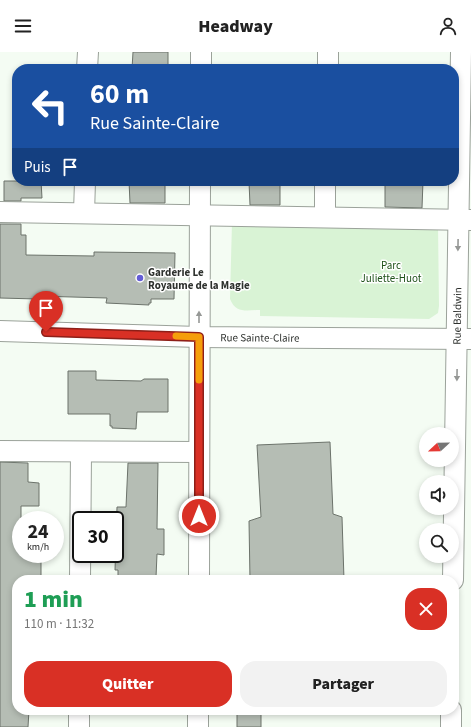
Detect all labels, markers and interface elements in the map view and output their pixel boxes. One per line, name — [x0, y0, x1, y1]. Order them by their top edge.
text: Headway — [198, 14, 273, 39]
icon: menu — [12, 15, 34, 37]
icon: person — [437, 15, 459, 37]
text: 60 m — [90, 74, 149, 114]
icon: left — [24, 80, 76, 132]
text: Rue Sainte-Claire — [90, 111, 219, 136]
icon: arrive — [59, 156, 81, 178]
text: Puis — [24, 157, 51, 178]
one-way arrow — [455, 239, 461, 252]
park label: Parc Juliette-Huot — [361, 258, 422, 286]
place label: Garderie Le Royaume de la Magie — [148, 265, 250, 293]
marker: Garderie Le Royaume de la Magie — [135, 273, 145, 283]
street label: Rue Baldwin — [450, 287, 465, 345]
pin — [29, 291, 63, 332]
icon: arrive — [35, 297, 57, 319]
one-way arrow — [196, 310, 202, 323]
street label: Rue Sainte-Claire — [220, 330, 300, 346]
one-way arrow — [453, 369, 460, 381]
north arrow — [419, 427, 459, 467]
map controls — [419, 427, 459, 563]
button: sound — [419, 475, 459, 515]
position arrow — [178, 495, 220, 537]
speed limit sign: 30 — [72, 511, 124, 563]
text: 24 — [27, 518, 49, 546]
button: search — [419, 523, 459, 563]
text: km/h — [27, 540, 49, 554]
text: 1 min — [24, 582, 83, 617]
button: close — [405, 588, 447, 630]
text: 110 m · 11:32 — [24, 615, 94, 633]
button: Quitter — [24, 661, 232, 707]
button: Partager — [240, 661, 447, 707]

